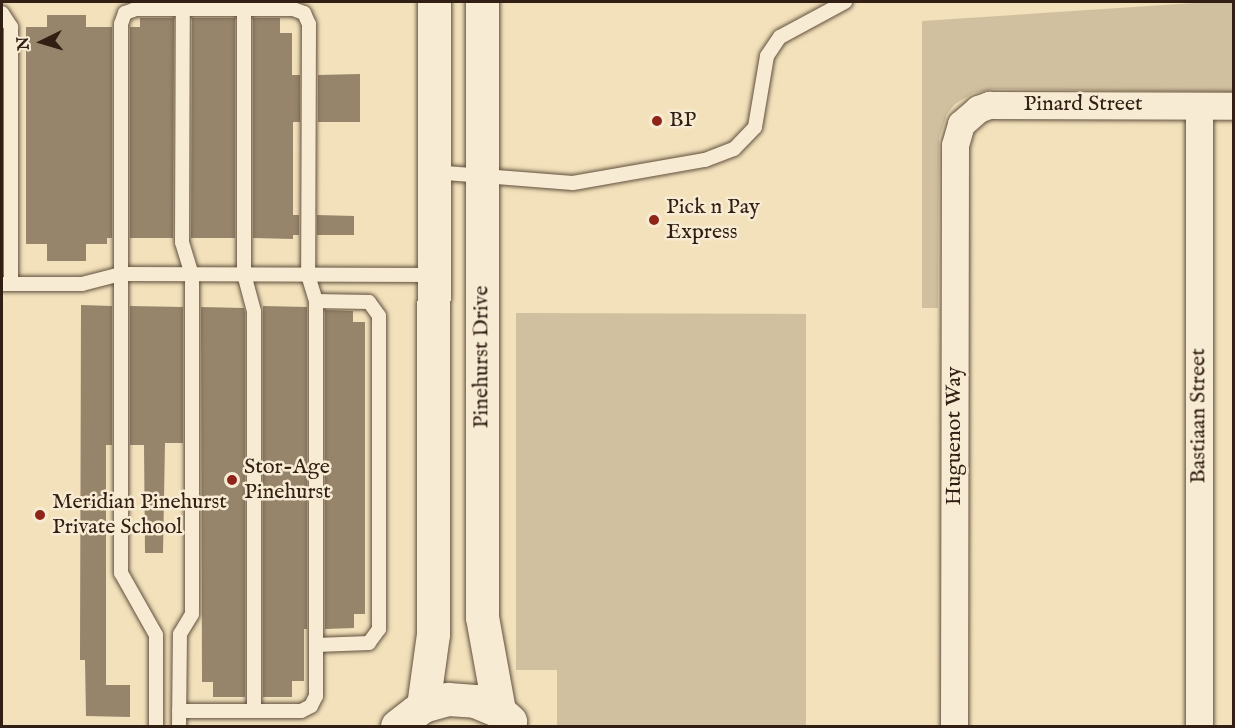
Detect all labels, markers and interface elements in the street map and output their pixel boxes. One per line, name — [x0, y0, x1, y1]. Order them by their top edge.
north arrow — [12, 12, 72, 72]
text: N — [14, 36, 35, 51]
street label: Pinard Street — [1023, 92, 1143, 118]
place label: BP — [669, 108, 696, 134]
marker: BP — [650, 114, 664, 128]
place label: Pick n Pay Express — [666, 194, 760, 246]
marker: Pick n Pay Express — [647, 213, 661, 227]
street label: Pinehurst Drive — [469, 286, 495, 428]
street label: Bastiaan Street — [1186, 348, 1212, 484]
street label: Huguenot Way — [942, 366, 968, 506]
place label: Stor-Age Pinehurst — [244, 454, 331, 506]
marker: Stor-Age Pinehurst — [225, 473, 239, 487]
place label: Meridian Pinehurst Private School — [52, 489, 227, 540]
marker: Meridian Pinehurst Private School — [33, 508, 47, 522]

